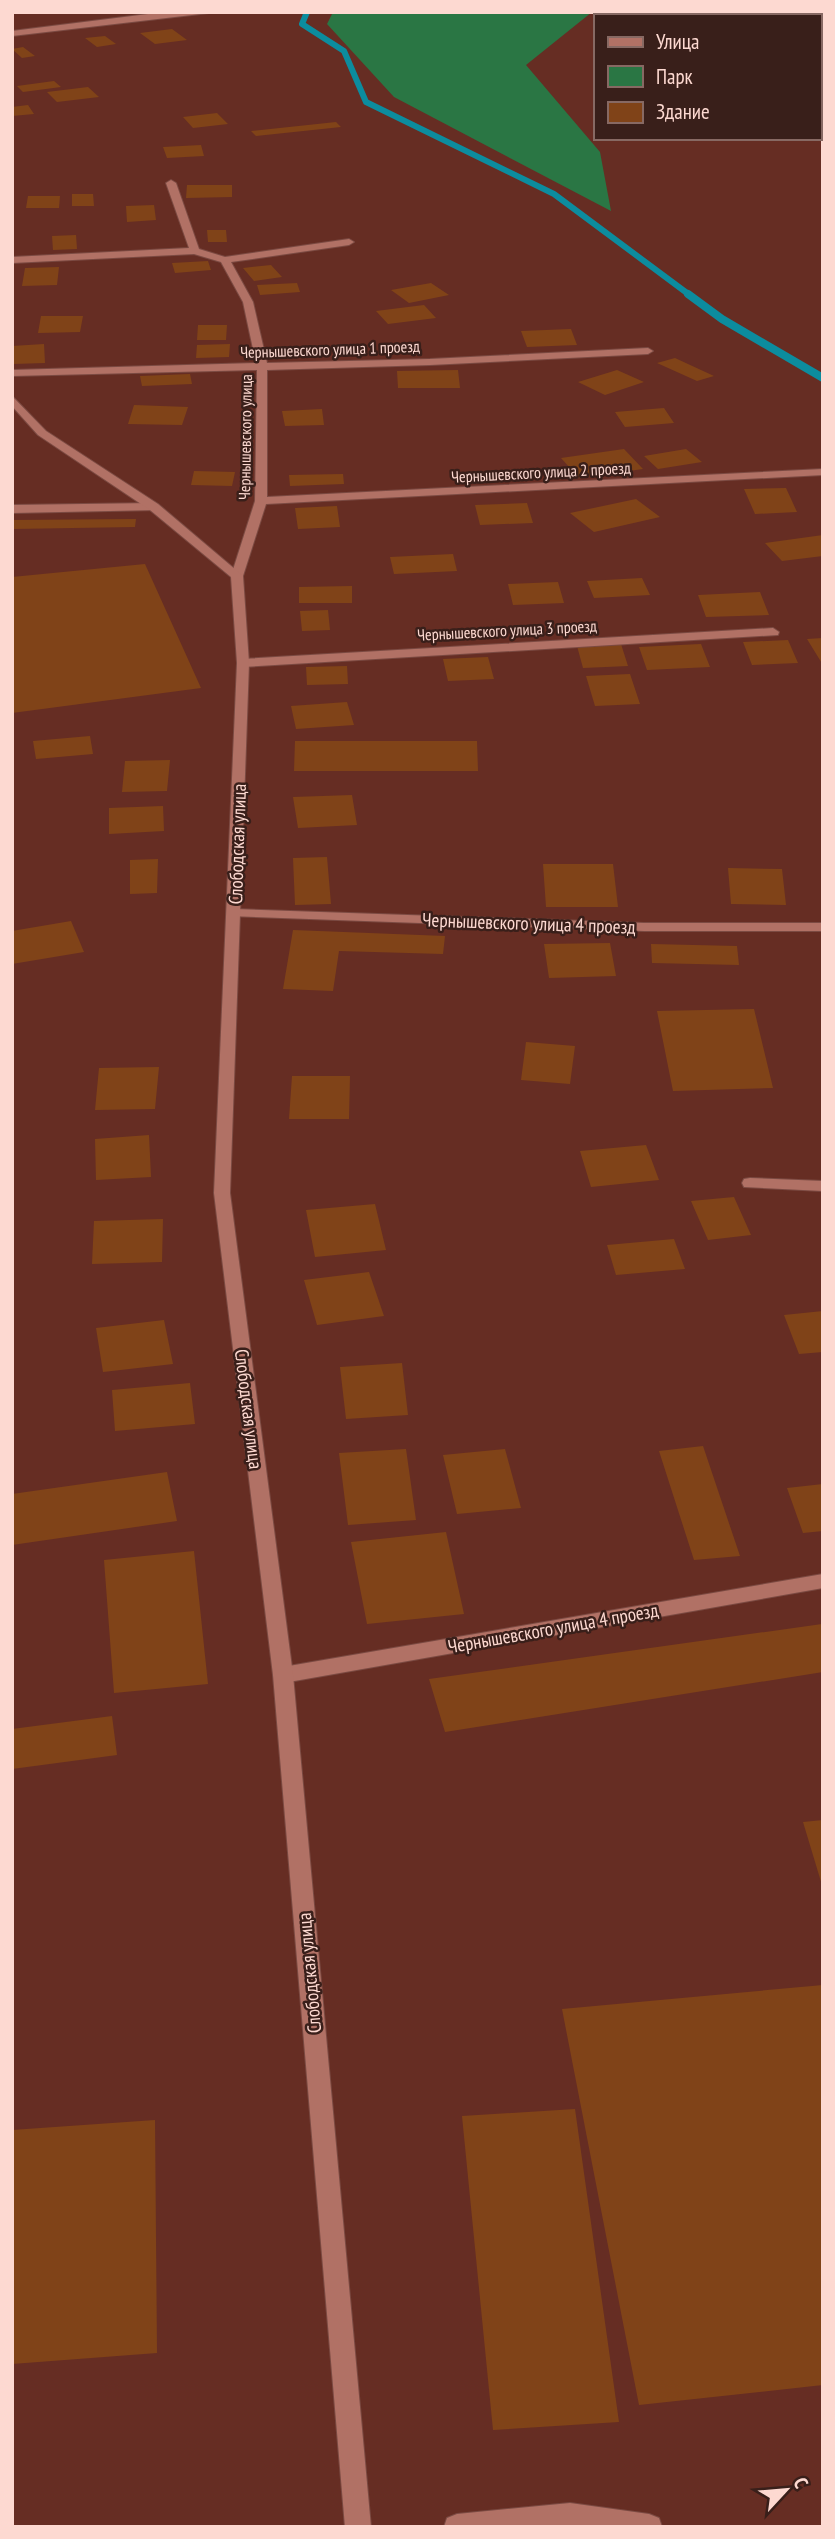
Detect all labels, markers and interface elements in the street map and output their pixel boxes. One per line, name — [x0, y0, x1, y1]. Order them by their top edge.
legend — [594, 14, 821, 140]
text: Улица — [656, 28, 699, 55]
text: Парк — [656, 63, 693, 90]
text: Здание — [656, 98, 710, 125]
street label: Чернышевского улица 1 проезд — [240, 336, 420, 362]
street label: Чернышевского улица — [234, 374, 256, 500]
street label: Чернышевского улица 2 проезд — [451, 457, 631, 487]
street label: Чернышевского улица 3 проезд — [417, 615, 597, 645]
street label: Слободская улица — [223, 783, 251, 905]
street label: Чернышевского улица 4 проезд — [422, 907, 637, 939]
street label: Слободская улица — [230, 1348, 268, 1470]
street label: Чернышевского улица 4 проезд — [446, 1598, 661, 1658]
street label: Слободская улица — [292, 1912, 326, 2034]
north arrow — [751, 2455, 821, 2525]
text: С — [789, 2473, 814, 2492]

